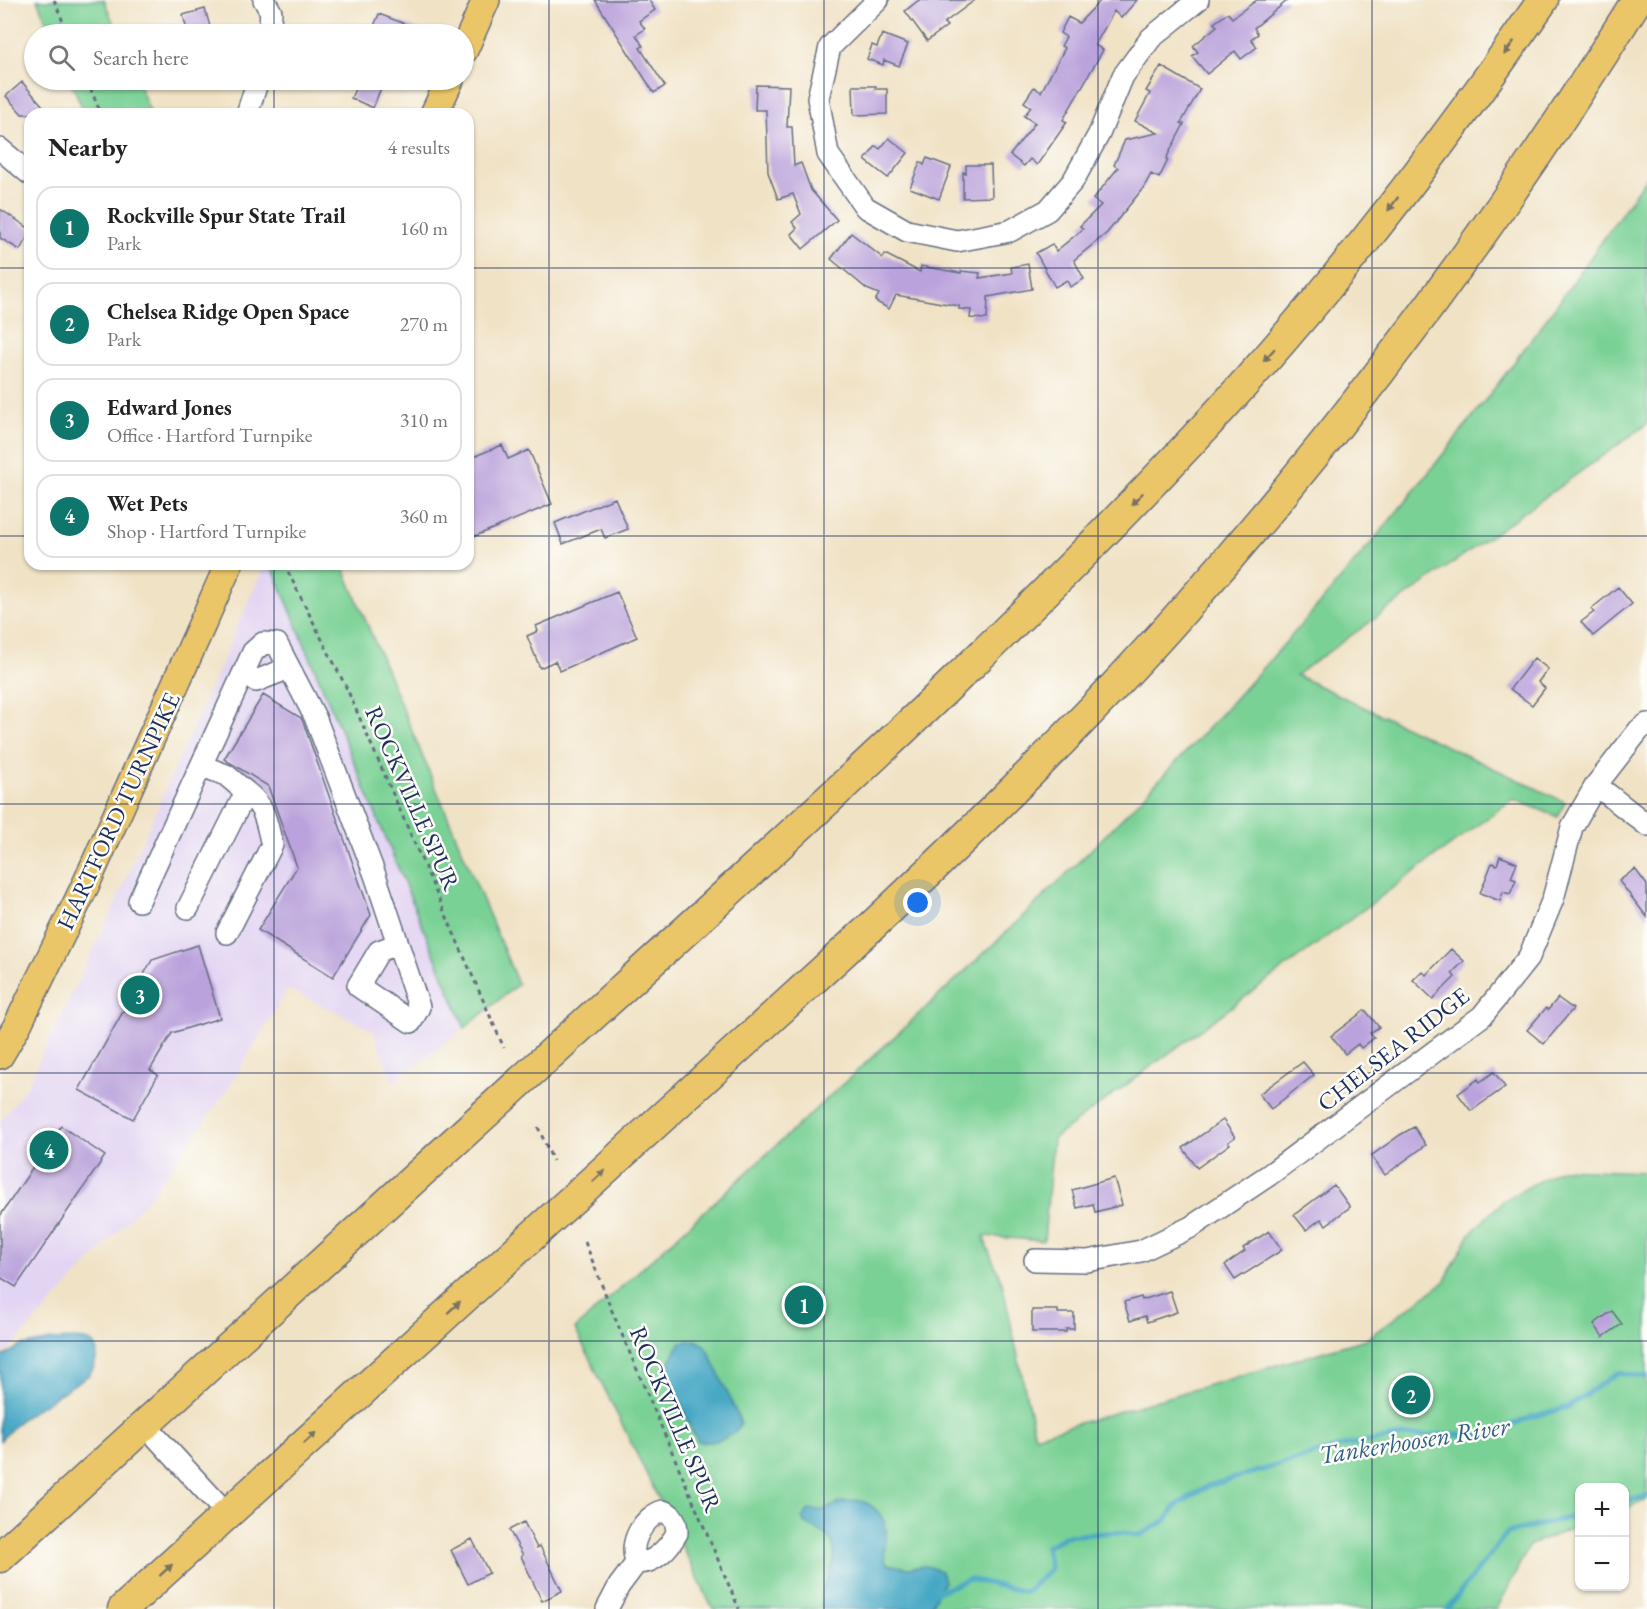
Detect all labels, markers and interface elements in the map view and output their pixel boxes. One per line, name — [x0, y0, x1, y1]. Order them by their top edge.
search box — [24, 24, 474, 90]
one-way arrow — [1503, 39, 1515, 55]
icon: search — [45, 41, 78, 74]
text: Search here — [93, 43, 188, 72]
text: Nearby — [48, 130, 128, 164]
text: 4 results — [387, 134, 450, 160]
one-way arrow — [1387, 196, 1399, 212]
text: Rockville Spur State Trail — [107, 201, 346, 230]
text: 1 — [64, 215, 75, 241]
text: 160 m — [400, 215, 448, 241]
text: Park — [107, 230, 141, 256]
text: Chelsea Ridge Open Space — [107, 297, 349, 326]
text: 2 — [64, 311, 75, 337]
text: 270 m — [400, 311, 448, 337]
text: Park — [107, 326, 141, 352]
one-way arrow — [1263, 347, 1276, 362]
text: Edward Jones — [107, 393, 232, 422]
text: 3 — [64, 407, 75, 433]
text: 310 m — [400, 407, 448, 433]
text: Office · Hartford Turnpike — [107, 422, 313, 448]
text: Wet Pets — [107, 489, 188, 518]
one-way arrow — [1131, 491, 1145, 505]
text: 4 — [64, 503, 75, 529]
text: 360 m — [400, 503, 448, 529]
text: Shop · Hartford Turnpike — [107, 518, 306, 544]
street label: HARTFORD TURNPIKE — [49, 687, 187, 935]
street label: ROCKVILLE SPUR — [358, 701, 468, 896]
your location — [903, 888, 932, 917]
pin: 3 — [120, 972, 160, 1018]
street label: CHELSEA RIDGE — [1311, 980, 1475, 1118]
pin: 4 — [29, 1128, 68, 1172]
one-way arrow — [591, 1169, 606, 1183]
pin: 1 — [784, 1282, 824, 1328]
one-way arrow — [447, 1300, 462, 1314]
street label: ROCKVILLE SPUR — [623, 1321, 729, 1517]
pin: 2 — [1392, 1372, 1430, 1418]
water label: Tankerhoosen River — [1316, 1408, 1513, 1472]
one-way arrow — [302, 1432, 317, 1445]
map controls — [1575, 1483, 1629, 1591]
button: + — [1575, 1483, 1629, 1537]
button: − — [1575, 1537, 1629, 1591]
one-way arrow — [158, 1564, 173, 1577]

